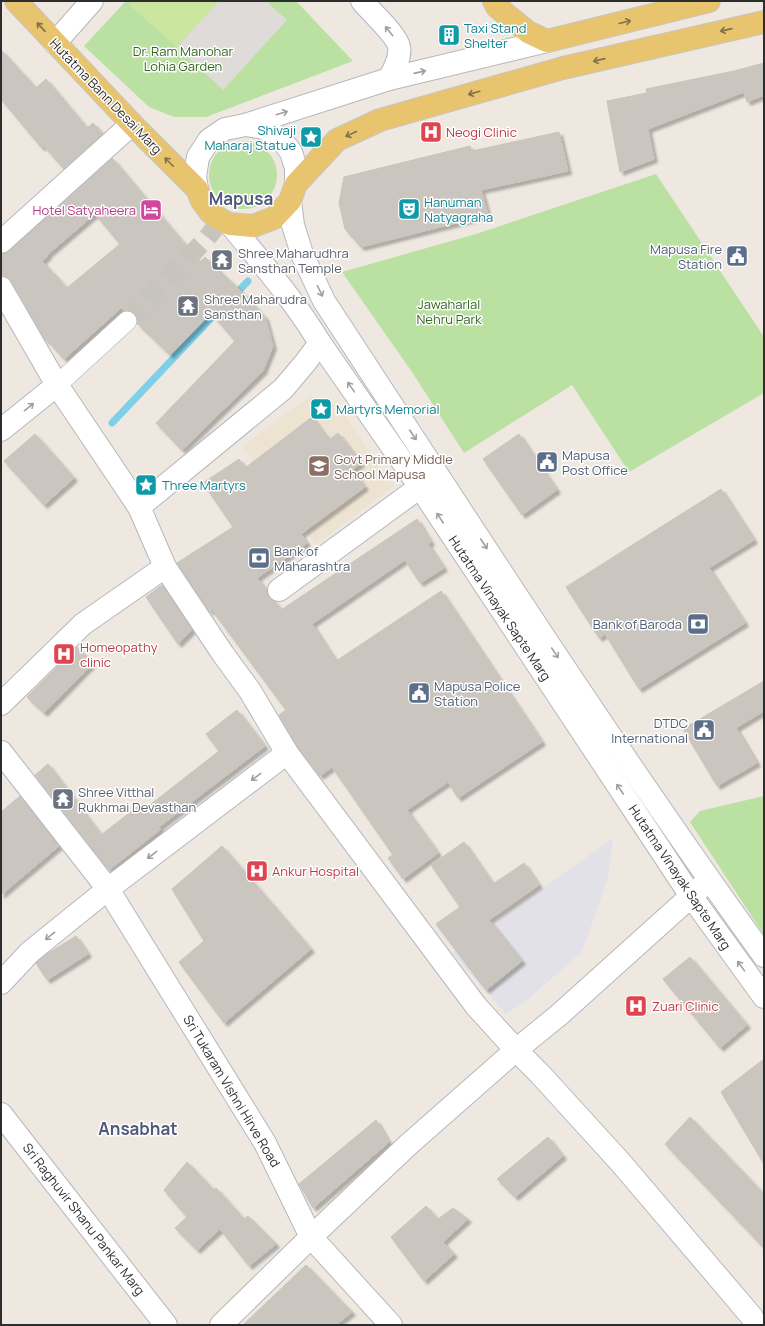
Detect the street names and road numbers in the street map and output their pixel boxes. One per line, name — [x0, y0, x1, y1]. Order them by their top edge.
street label: Hutatma Bann Desai Marg — [46, 34, 166, 158]
street label: Hutatma Vinayak Sapte Marg — [445, 532, 555, 684]
street label: Hutatma Vinayak Sapte Marg — [625, 801, 735, 953]
street label: Sri Tukaram Vishni Hirve Road — [179, 1012, 285, 1170]
street label: Sri Raghuvir Shanu Pankar Marg — [19, 1139, 149, 1299]

